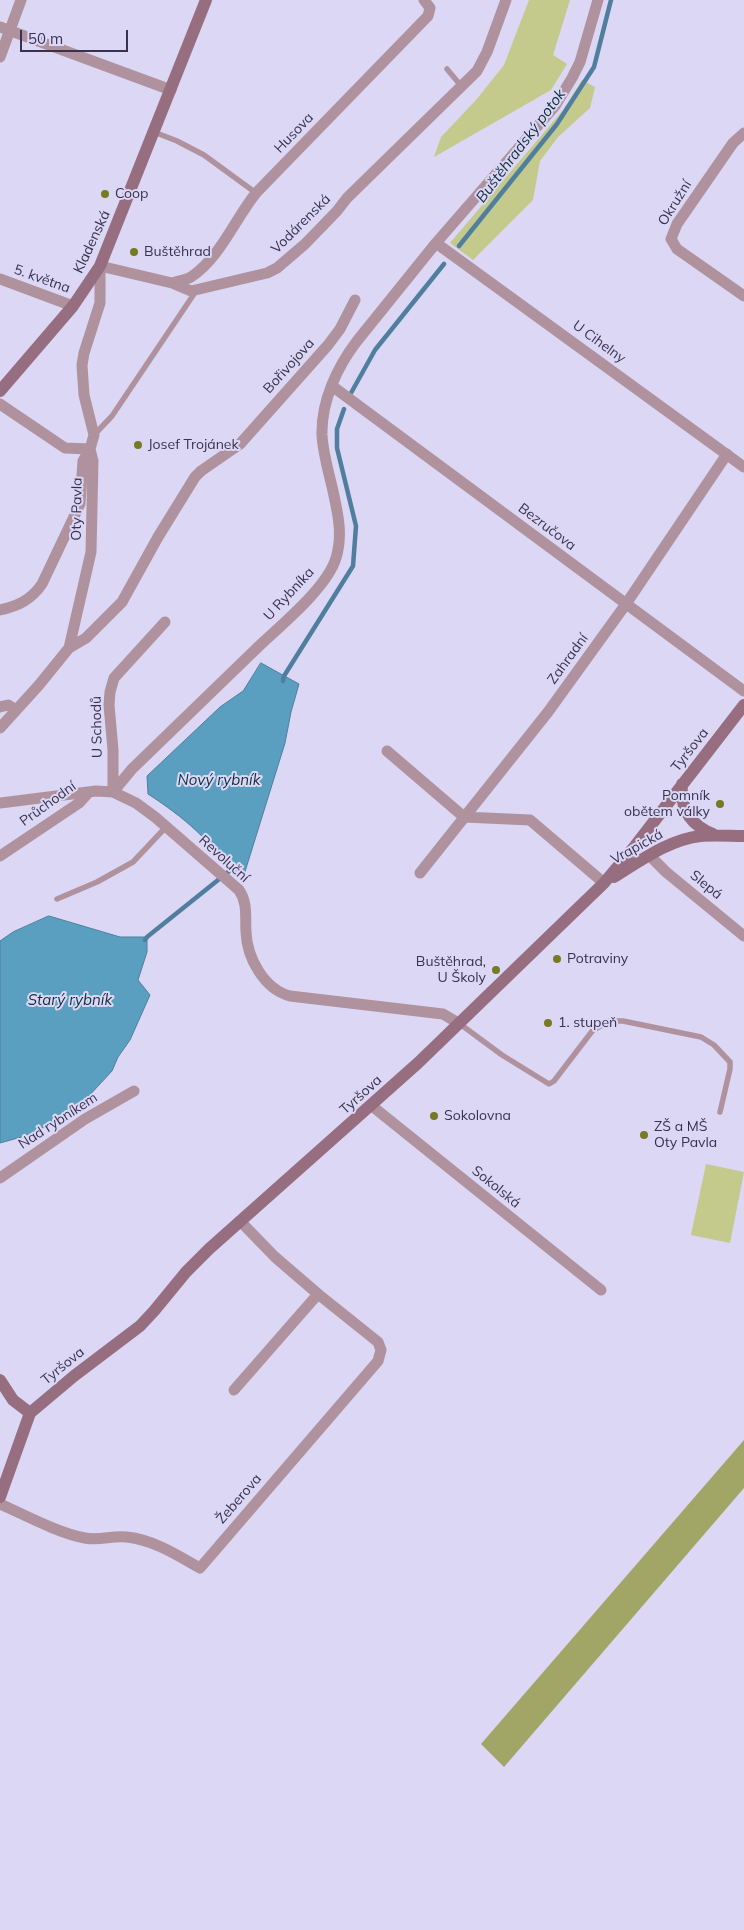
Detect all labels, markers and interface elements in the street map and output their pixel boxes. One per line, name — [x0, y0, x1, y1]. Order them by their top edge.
scale bar — [22, 20, 130, 52]
text: 50 m — [28, 29, 63, 48]
water label: Buštěhradský potok — [472, 86, 570, 206]
street label: Husova — [271, 109, 317, 157]
street label: Okružní — [655, 177, 695, 229]
place label: Coop — [115, 186, 148, 202]
marker: Coop — [99, 188, 111, 200]
street label: Vodárenská — [268, 191, 334, 257]
street label: Kladenská — [70, 208, 114, 276]
place label: Buštěhrad — [144, 244, 211, 260]
marker: Buštěhrad — [128, 246, 140, 258]
street label: 5. května — [12, 261, 72, 297]
street label: U Cihelny — [569, 317, 629, 367]
street label: Bořivojova — [260, 335, 318, 397]
place label: Josef Trojánek — [148, 437, 239, 453]
marker: Josef Trojánek — [132, 439, 144, 451]
street label: Oty Pavla — [68, 477, 86, 541]
street label: Bezručova — [515, 500, 579, 554]
street label: U Rybníka — [260, 564, 318, 624]
street label: Zahradní — [544, 631, 592, 687]
street label: U Schodů — [88, 696, 106, 758]
street label: Tyršova — [668, 725, 712, 775]
water label: Nový rybník — [178, 771, 260, 789]
street label: Průchodní — [17, 778, 79, 830]
place label: Pomník obětem války — [624, 788, 710, 820]
marker: Pomník obětem války — [714, 798, 726, 810]
street label: Vrapická — [608, 826, 666, 868]
street label: Revoluční — [195, 832, 253, 886]
street label: Slepá — [687, 867, 725, 903]
place label: Potraviny — [567, 951, 628, 967]
marker: Potraviny — [551, 953, 563, 965]
place label: Buštěhrad, U Školy — [416, 954, 486, 986]
marker: Buštěhrad, U Školy — [490, 964, 502, 976]
water label: Starý rybník — [28, 991, 112, 1009]
place label: 1. stupeň — [558, 1015, 617, 1031]
marker: 1. stupeň — [542, 1017, 554, 1029]
street label: Tyršova — [337, 1072, 385, 1118]
street label: Nad rybníkem — [15, 1089, 101, 1153]
place label: Sokolovna — [444, 1108, 511, 1124]
marker: Sokolovna — [428, 1110, 440, 1122]
place label: ZŠ a MŠ Oty Pavla — [654, 1119, 717, 1152]
marker: ZŠ a MŠ Oty Pavla — [638, 1129, 650, 1141]
street label: Sokolská — [468, 1162, 524, 1212]
street label: Tyršova — [38, 1344, 88, 1388]
street label: Žeberova — [213, 1471, 265, 1527]

